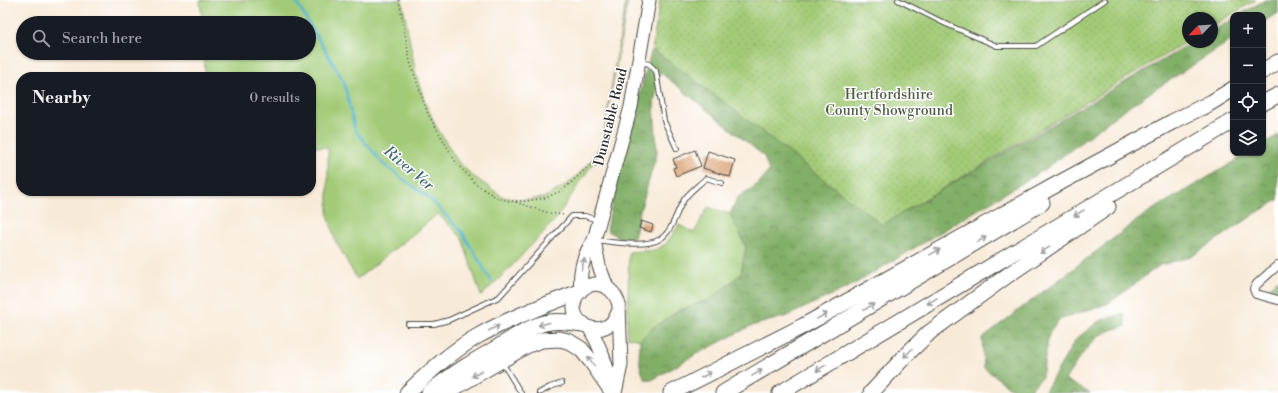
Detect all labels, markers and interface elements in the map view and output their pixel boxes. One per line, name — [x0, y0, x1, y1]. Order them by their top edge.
north arrow — [1182, 12, 1218, 48]
map controls — [1230, 12, 1266, 156]
button: + — [1230, 12, 1266, 48]
search box — [16, 16, 316, 60]
icon: search — [30, 27, 52, 49]
text: Search here — [62, 29, 142, 48]
button: − — [1230, 48, 1266, 84]
street label: Dunstable Road — [590, 66, 632, 168]
button: locate — [1230, 84, 1266, 120]
park label: Hertfordshire County Showground — [825, 86, 953, 120]
text: Nearby — [32, 87, 91, 109]
text: 0 results — [249, 90, 300, 106]
button: layers — [1230, 120, 1266, 156]
water label: River Ver — [379, 141, 438, 195]
one-way arrow — [1073, 209, 1085, 217]
one-way arrow — [974, 236, 986, 244]
one-way arrow — [1039, 246, 1050, 254]
one-way arrow — [929, 248, 941, 256]
one-way arrow — [579, 258, 587, 271]
one-way arrow — [926, 298, 938, 306]
one-way arrow — [863, 302, 875, 310]
one-way arrow — [815, 312, 827, 320]
one-way arrow — [538, 320, 551, 328]
one-way arrow — [487, 323, 499, 331]
one-way arrow — [903, 348, 913, 358]
one-way arrow — [587, 356, 595, 367]
one-way arrow — [815, 365, 827, 373]
one-way arrow — [751, 368, 763, 376]
one-way arrow — [471, 370, 483, 378]
one-way arrow — [700, 371, 712, 378]

